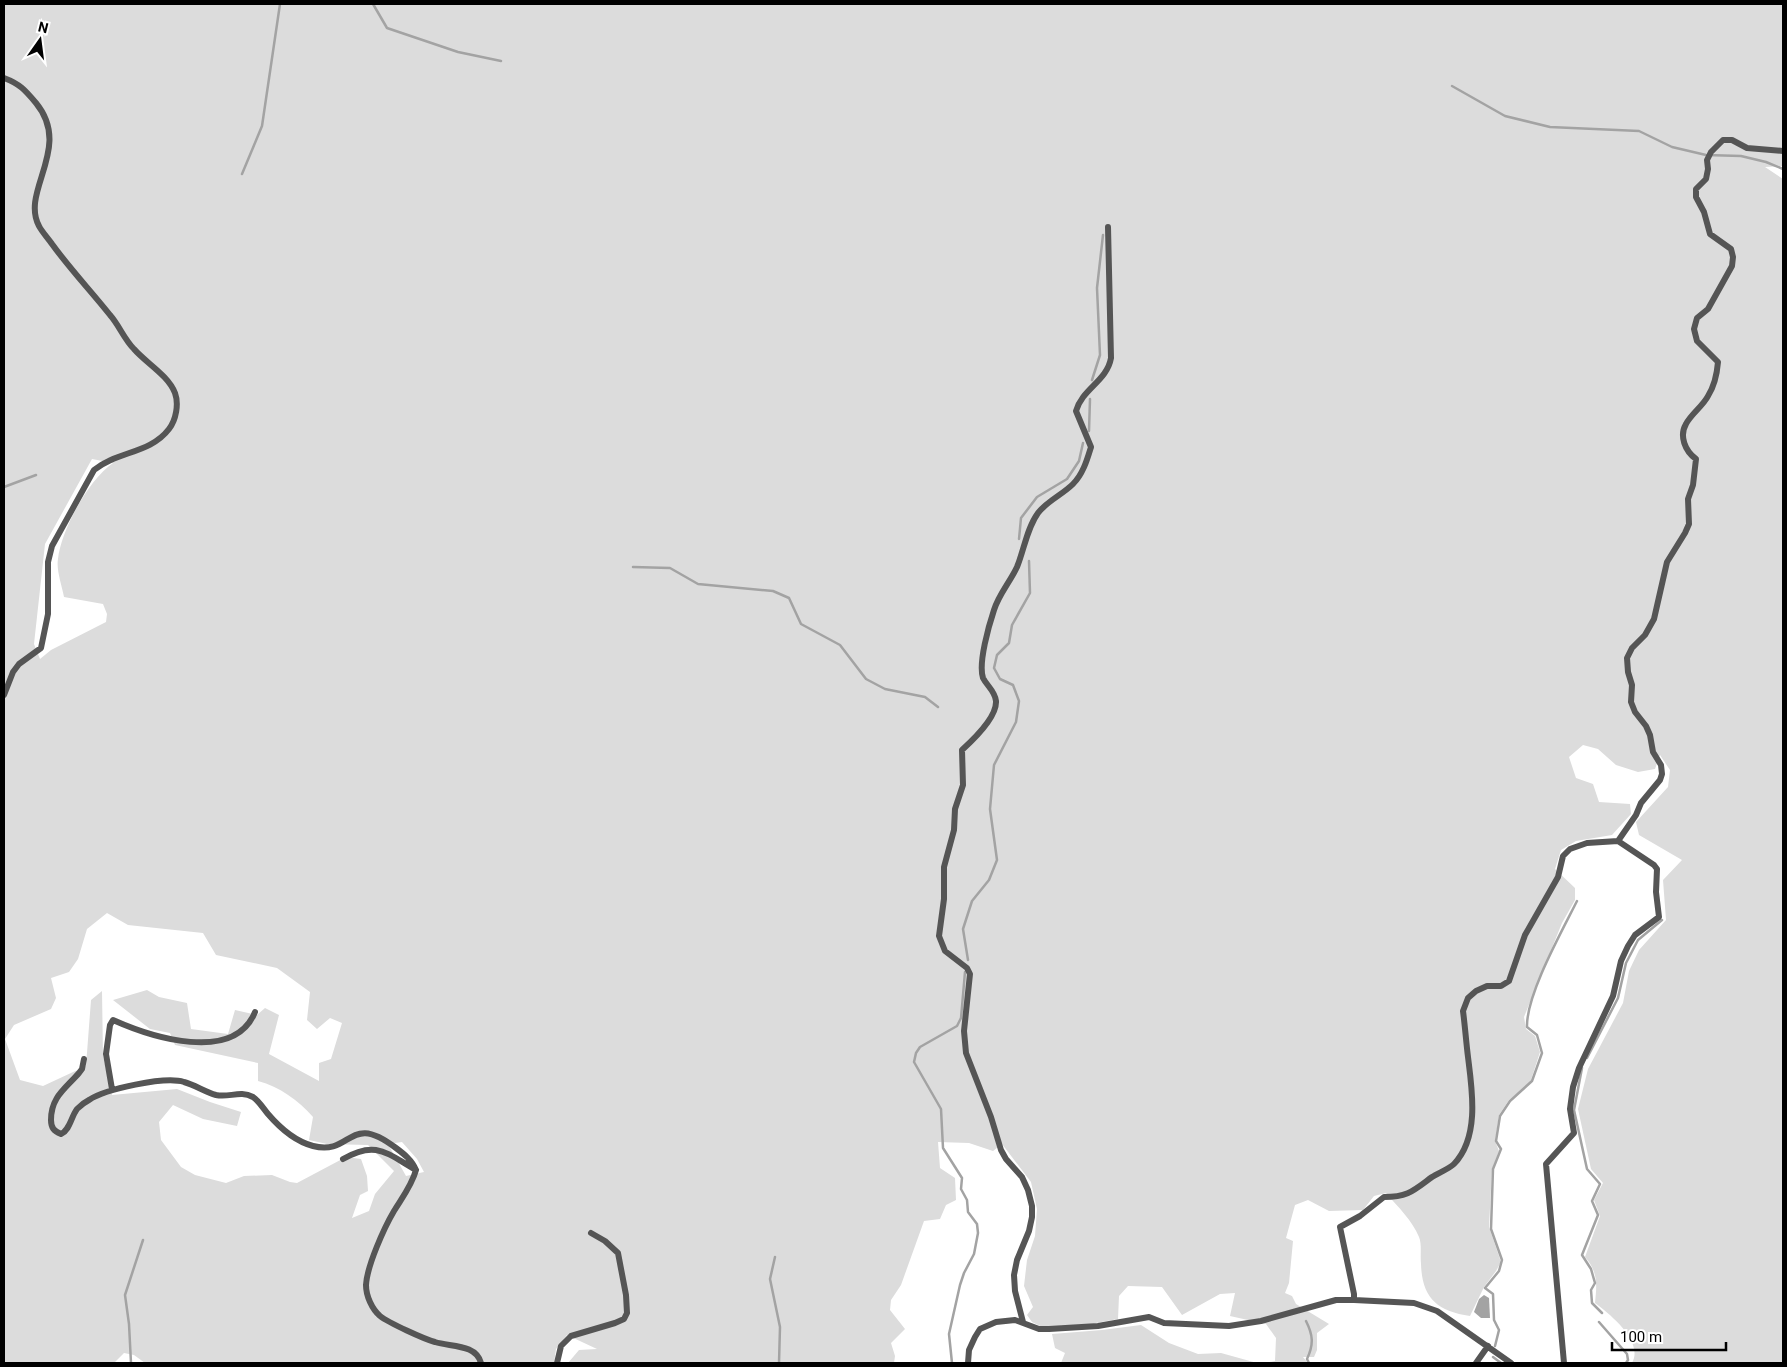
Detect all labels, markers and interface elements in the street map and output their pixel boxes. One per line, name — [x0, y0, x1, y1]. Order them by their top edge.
north arrow — [15, 15, 65, 65]
text: N — [36, 18, 50, 36]
scale bar — [1612, 1320, 1726, 1352]
text: 100 m — [1620, 1328, 1662, 1346]

